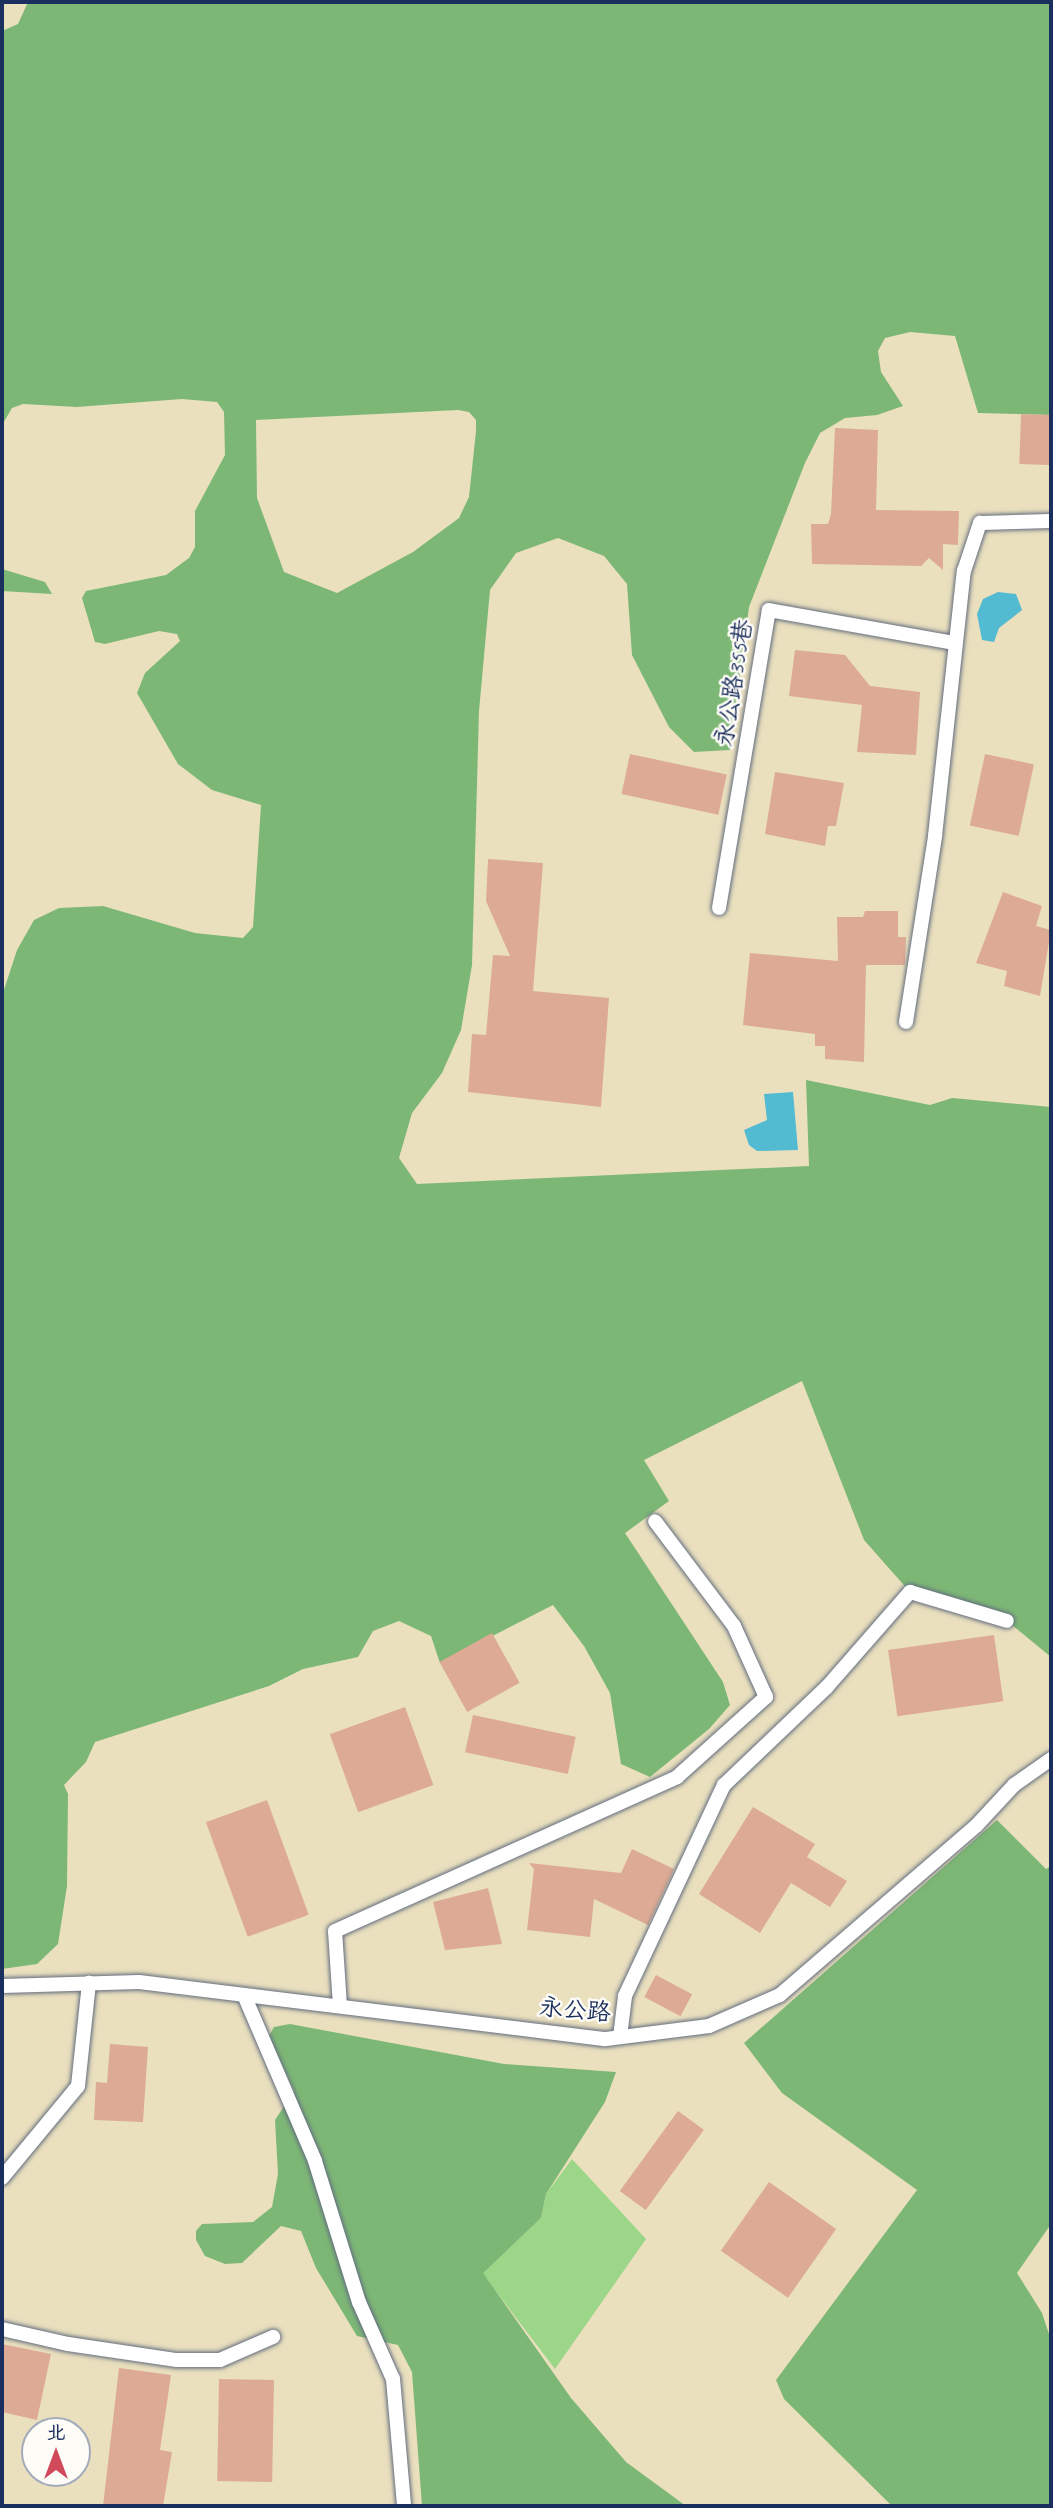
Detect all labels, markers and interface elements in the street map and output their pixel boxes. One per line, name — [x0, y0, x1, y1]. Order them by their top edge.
street label: 永公路355巷 — [710, 617, 758, 749]
street label: 永公路 — [538, 1993, 612, 2027]
north arrow — [21, 2417, 91, 2487]
text: 北 — [46, 2421, 66, 2445]

